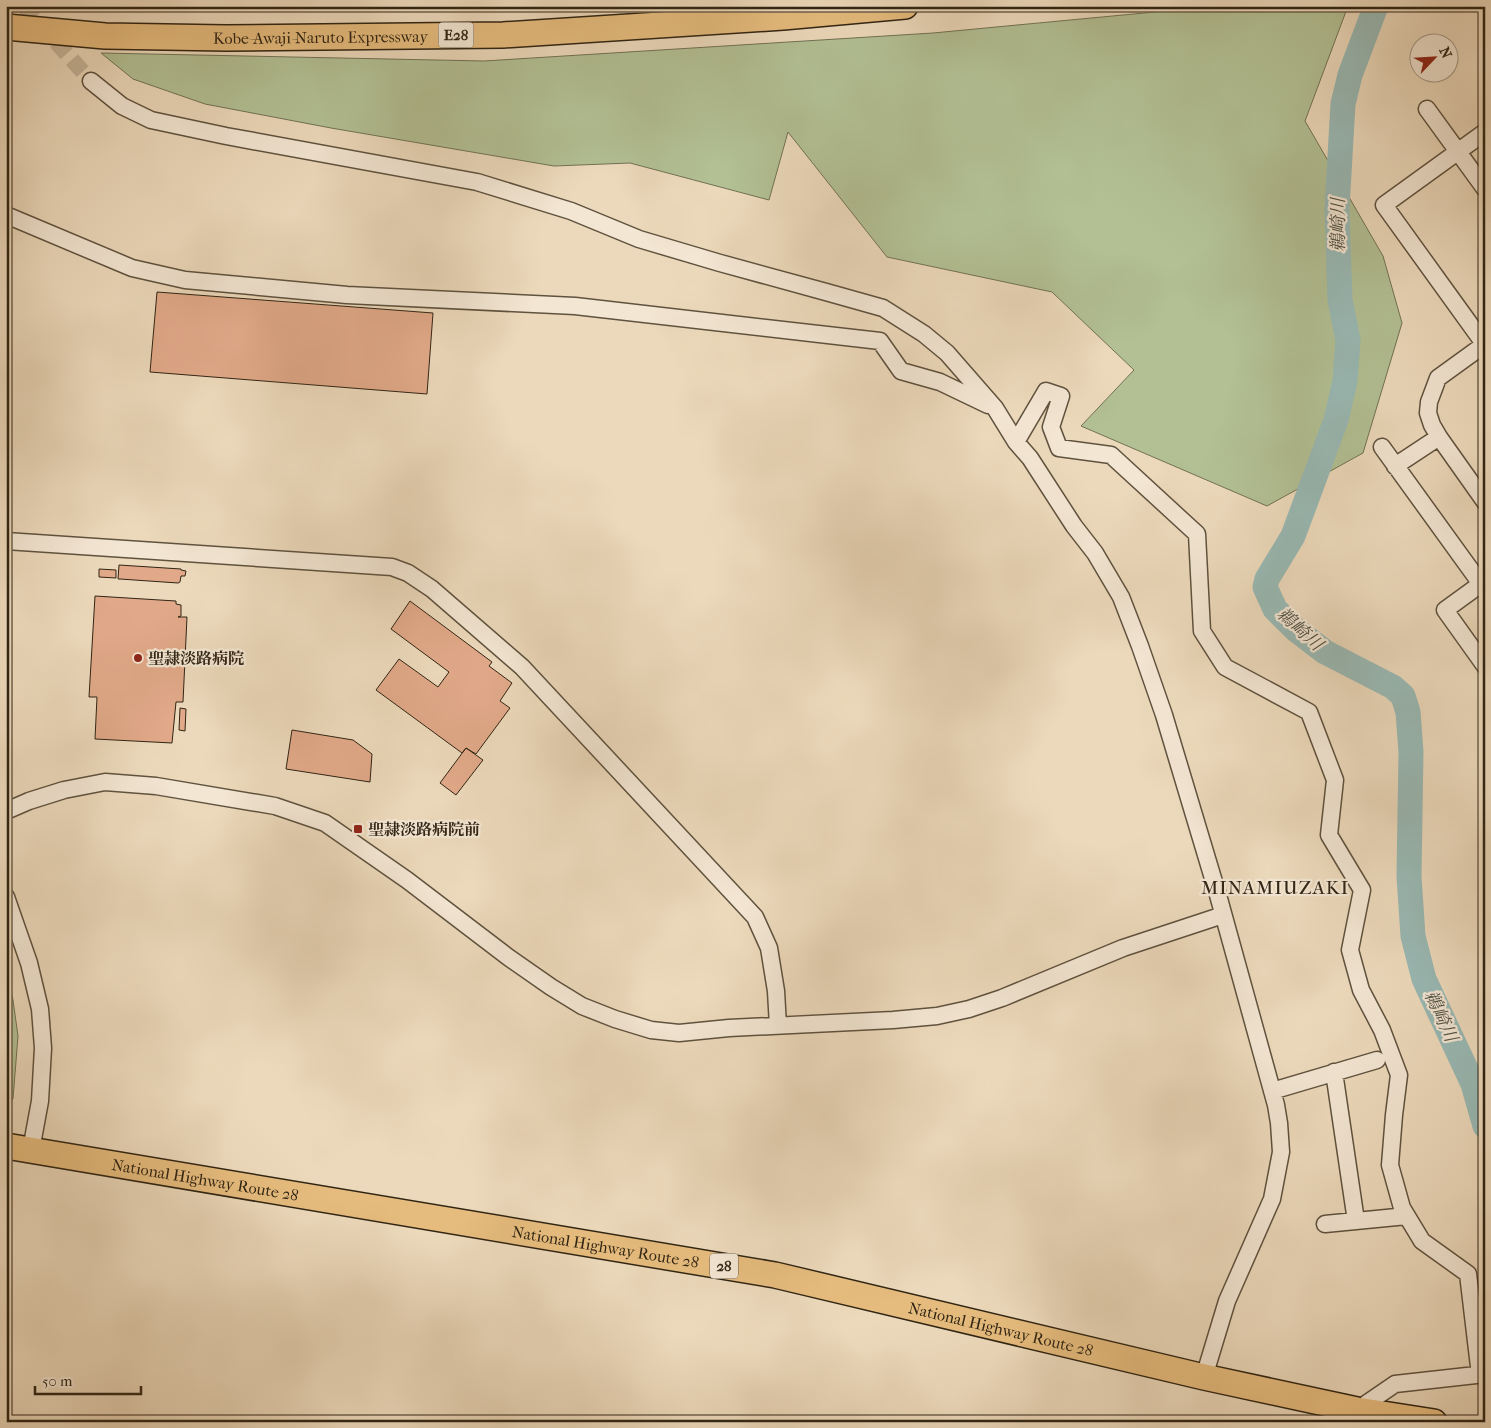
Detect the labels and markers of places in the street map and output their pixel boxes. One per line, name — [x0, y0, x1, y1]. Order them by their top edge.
place label: 聖隷淡路病院 — [148, 649, 244, 668]
marker: 聖隷淡路病院 — [132, 652, 144, 664]
place label: 聖隷淡路病院前 — [368, 820, 480, 839]
marker: 聖隷淡路病院前 — [352, 823, 364, 835]

